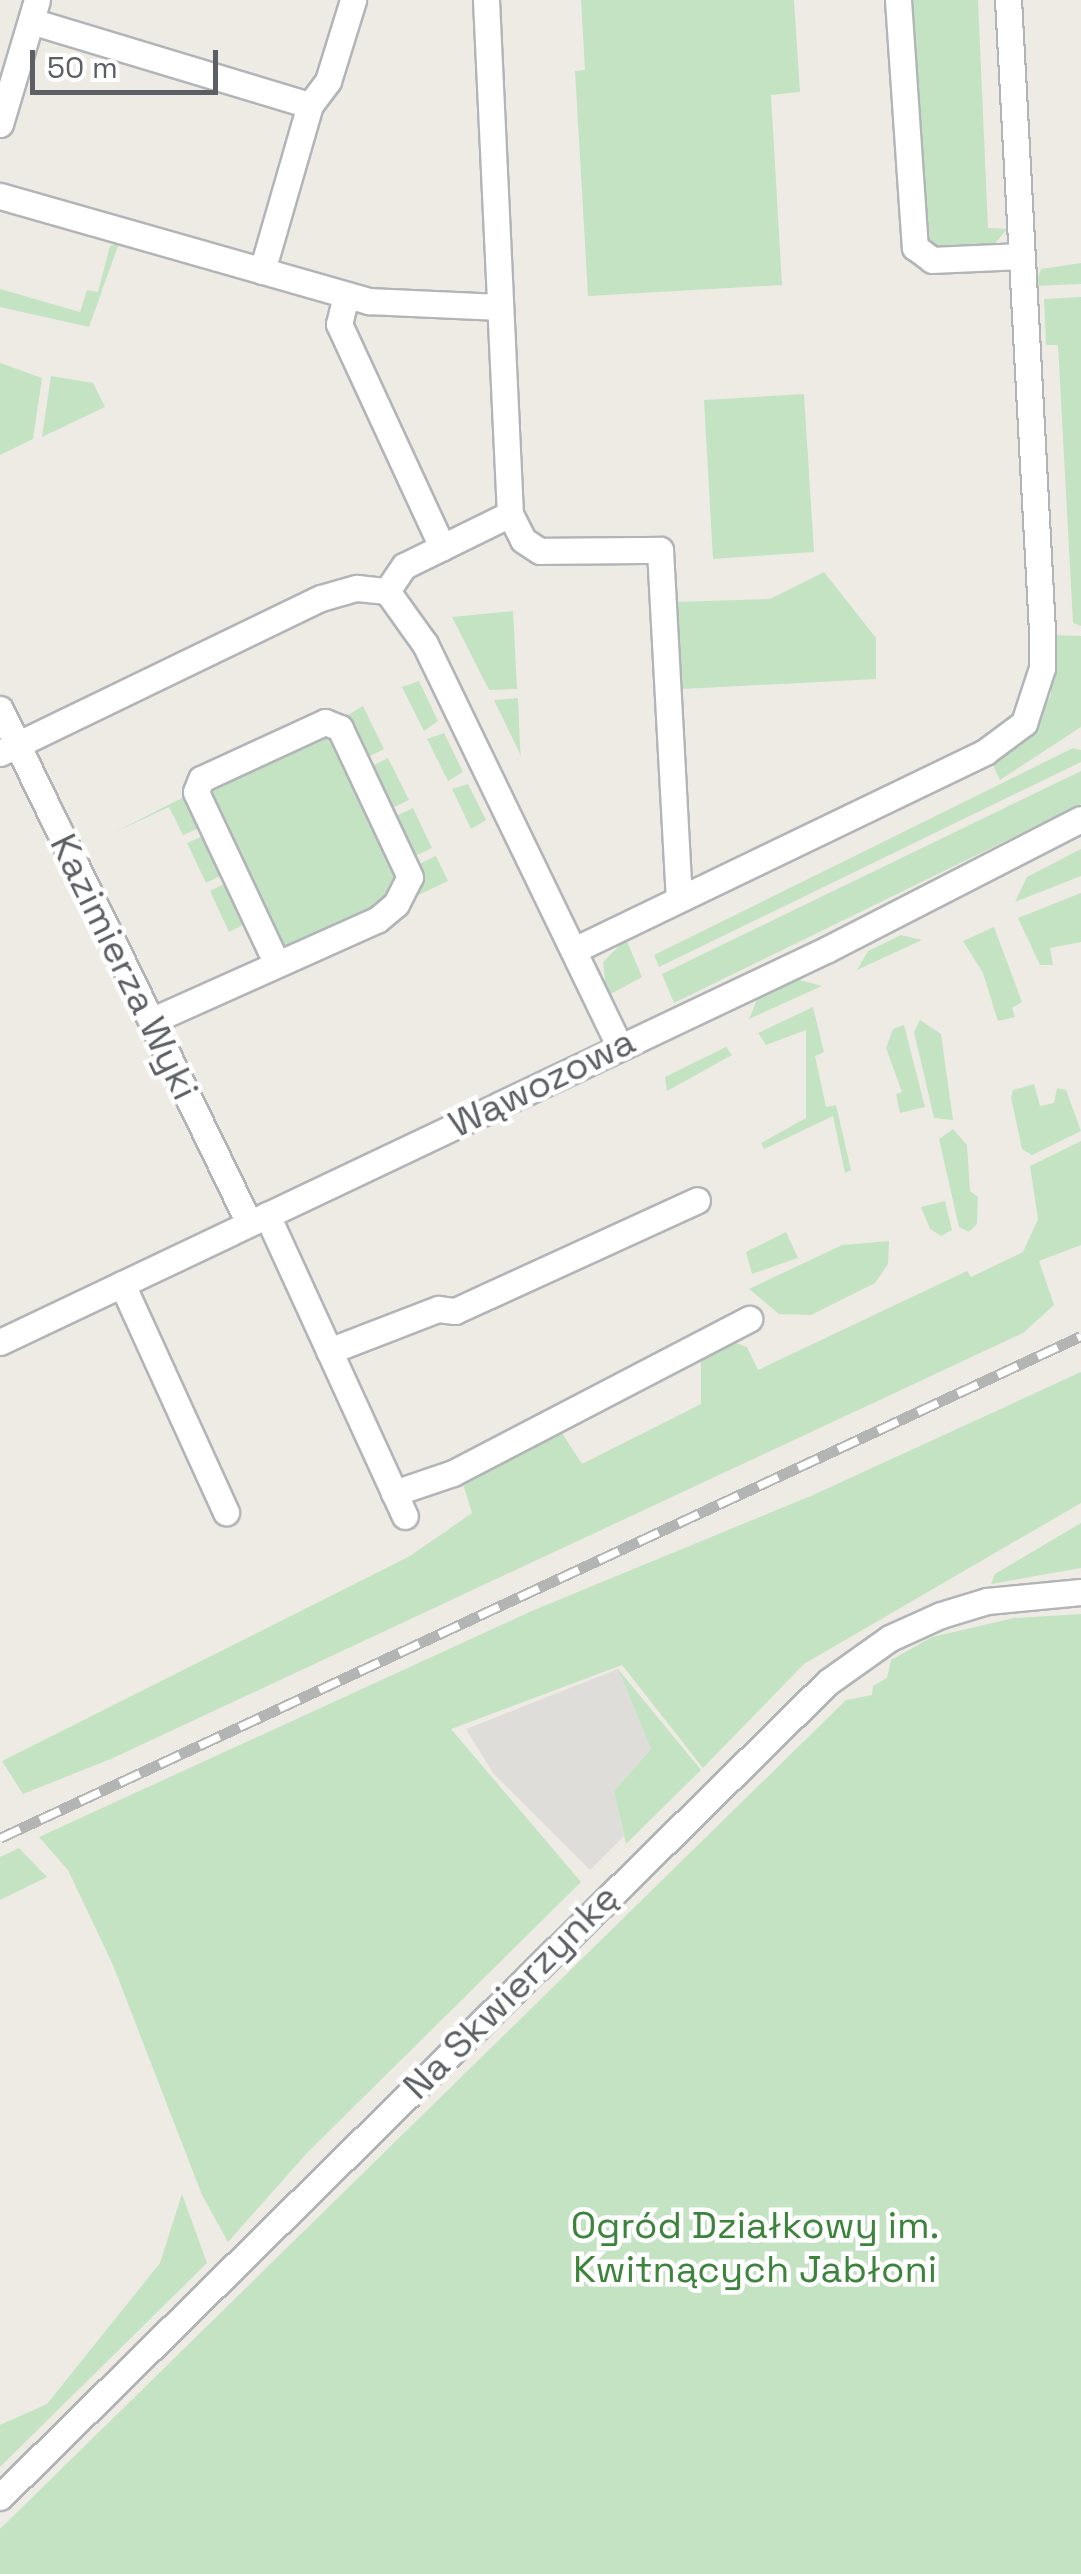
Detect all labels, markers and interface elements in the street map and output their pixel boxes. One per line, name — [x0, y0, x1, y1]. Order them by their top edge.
scale bar — [35, 30, 222, 92]
text: 50 m — [47, 48, 118, 87]
street label: Kazimierza Wyki — [40, 826, 208, 1108]
street label: Wąwozowa — [442, 1018, 642, 1148]
street label: Na Skwierzynkę — [394, 1875, 628, 2109]
park label: Ogród Działkowy im. Kwitnących Jabłoni — [571, 2203, 939, 2292]

